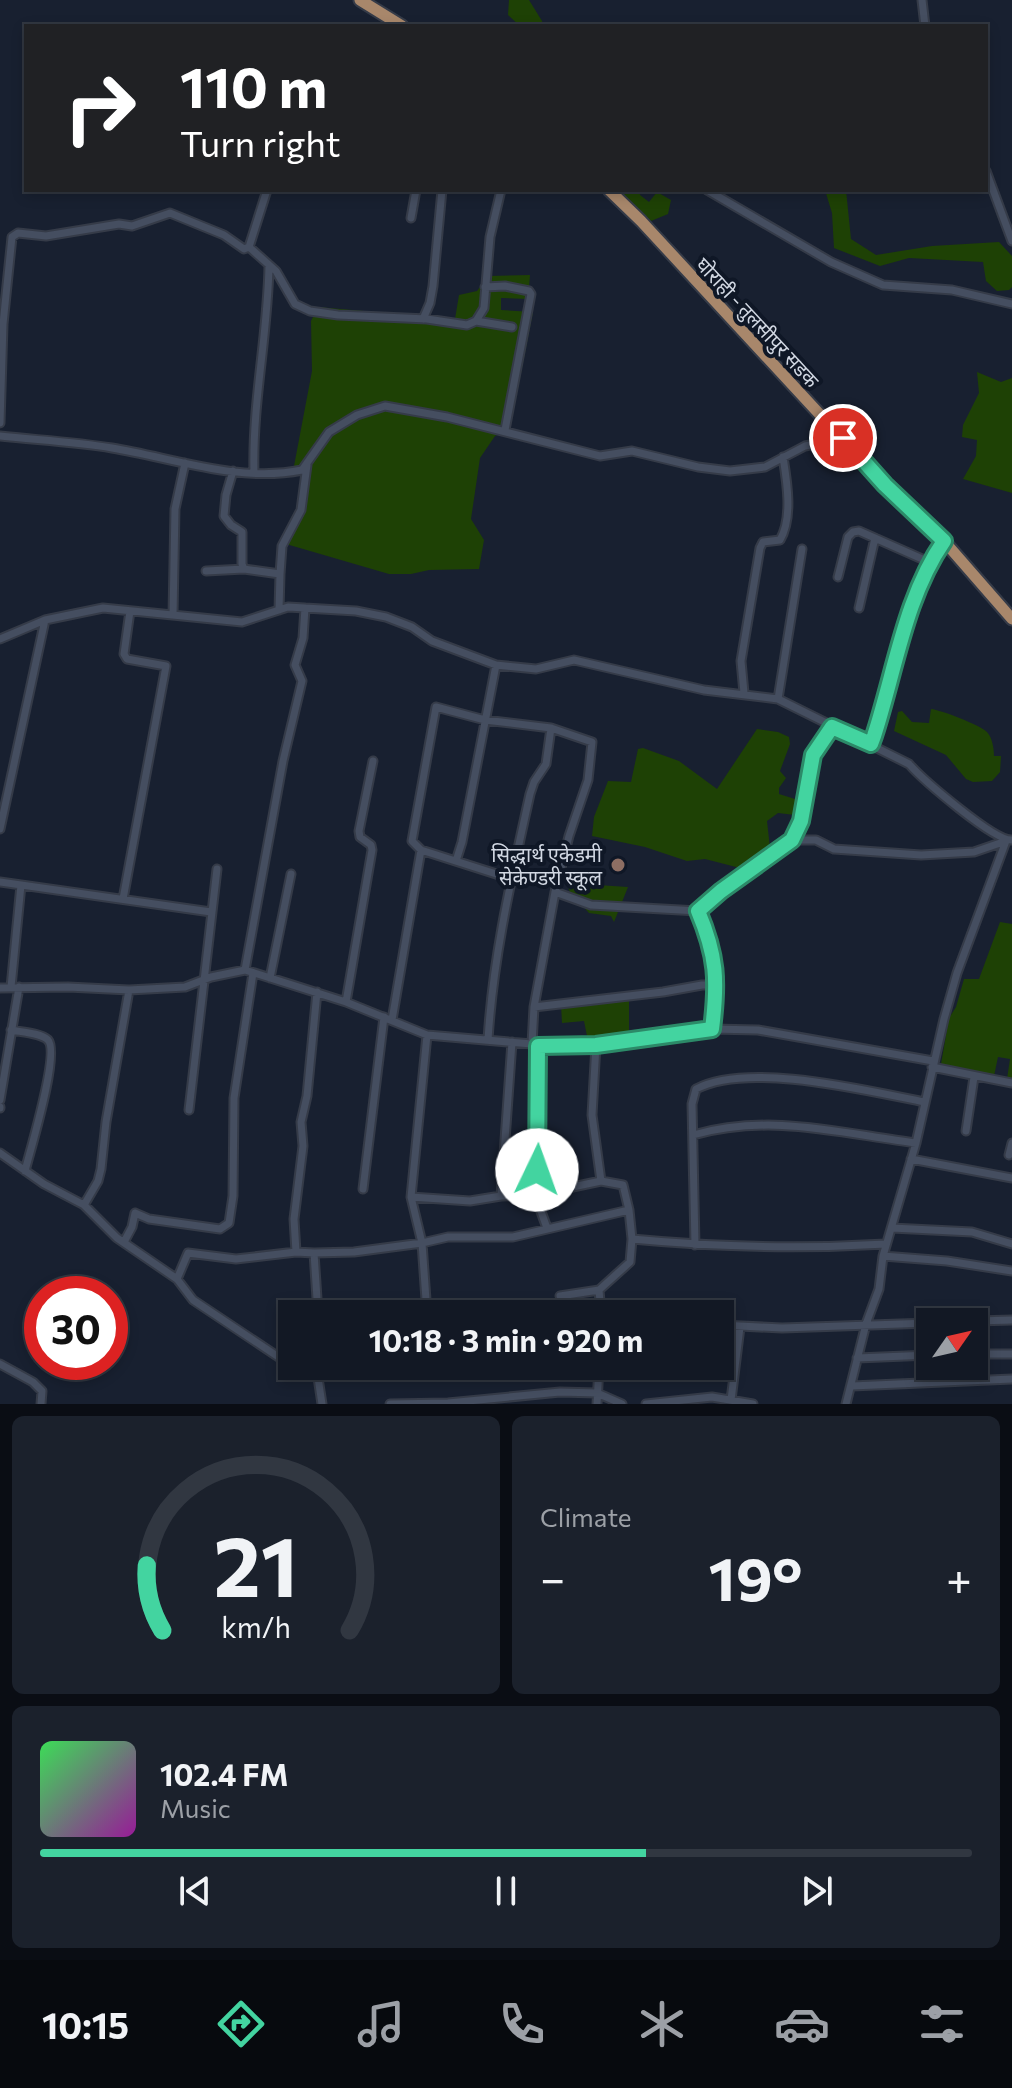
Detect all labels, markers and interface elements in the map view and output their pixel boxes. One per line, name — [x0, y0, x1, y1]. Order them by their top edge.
text: 110 m — [180, 51, 327, 120]
icon: right — [48, 56, 152, 160]
text: Turn right — [180, 120, 341, 164]
street label: घोराही - तुलसीपुर सडक — [690, 252, 825, 394]
pin — [809, 404, 877, 472]
icon: arrive — [821, 416, 865, 460]
place label: सिद्धार्थ एकेडमी सेकेण्डरी स्कूल — [491, 842, 603, 891]
marker: सिद्धार्थ एकेडमी सेकेण्डरी स्कूल — [609, 856, 627, 874]
position arrow — [495, 1128, 579, 1212]
speed limit sign: 30 — [24, 1276, 128, 1380]
north arrow — [916, 1308, 988, 1380]
map controls — [916, 1308, 988, 1380]
text: 10:18 · 3 min · 920 m — [369, 1321, 643, 1358]
text: Climate — [540, 1501, 632, 1532]
text: 21 — [214, 1512, 298, 1614]
text: 19° — [708, 1540, 803, 1613]
text: − — [540, 1550, 565, 1604]
text: + — [946, 1550, 972, 1604]
text: km/h — [221, 1609, 291, 1644]
text: 102.4 FM — [160, 1755, 288, 1792]
text: Music — [160, 1792, 231, 1823]
icon: previous — [173, 1869, 217, 1913]
icon: pause — [484, 1869, 528, 1913]
icon: next — [795, 1869, 839, 1913]
icon: directions — [213, 1996, 269, 2052]
icon: music — [353, 1996, 409, 2052]
icon: phone — [494, 1996, 550, 2052]
icon: climate — [634, 1996, 690, 2052]
icon: car — [774, 1996, 830, 2052]
icon: filters — [914, 1996, 970, 2052]
text: 10:15 — [42, 2002, 129, 2046]

